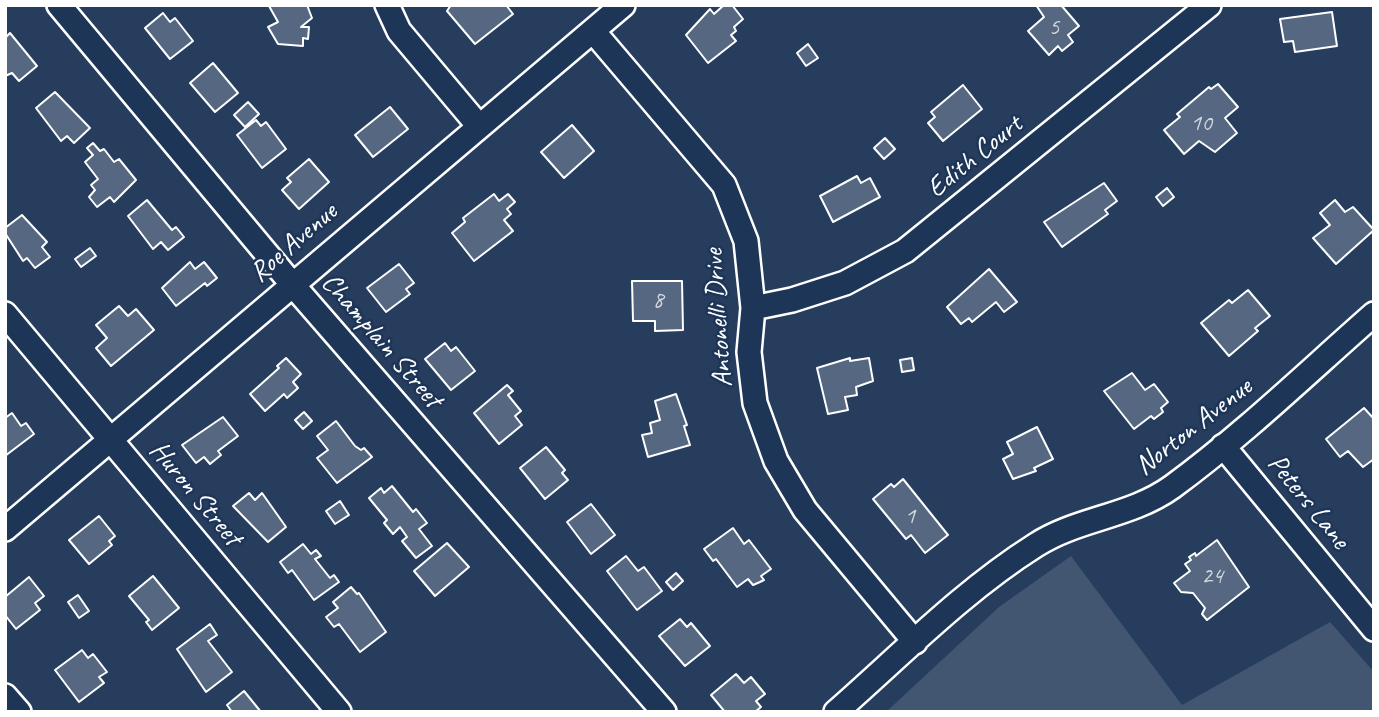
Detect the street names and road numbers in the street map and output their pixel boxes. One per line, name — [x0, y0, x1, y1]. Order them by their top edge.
street label: Edith Court — [921, 109, 1029, 205]
street label: Roe Avenue — [243, 196, 345, 290]
street label: Antonelli Drive — [697, 248, 741, 388]
street label: Champlain Street — [313, 267, 449, 415]
street label: Norton Avenue — [1129, 371, 1259, 483]
street label: Huron Street — [141, 435, 249, 553]
street label: Peters Lane — [1260, 448, 1356, 556]

